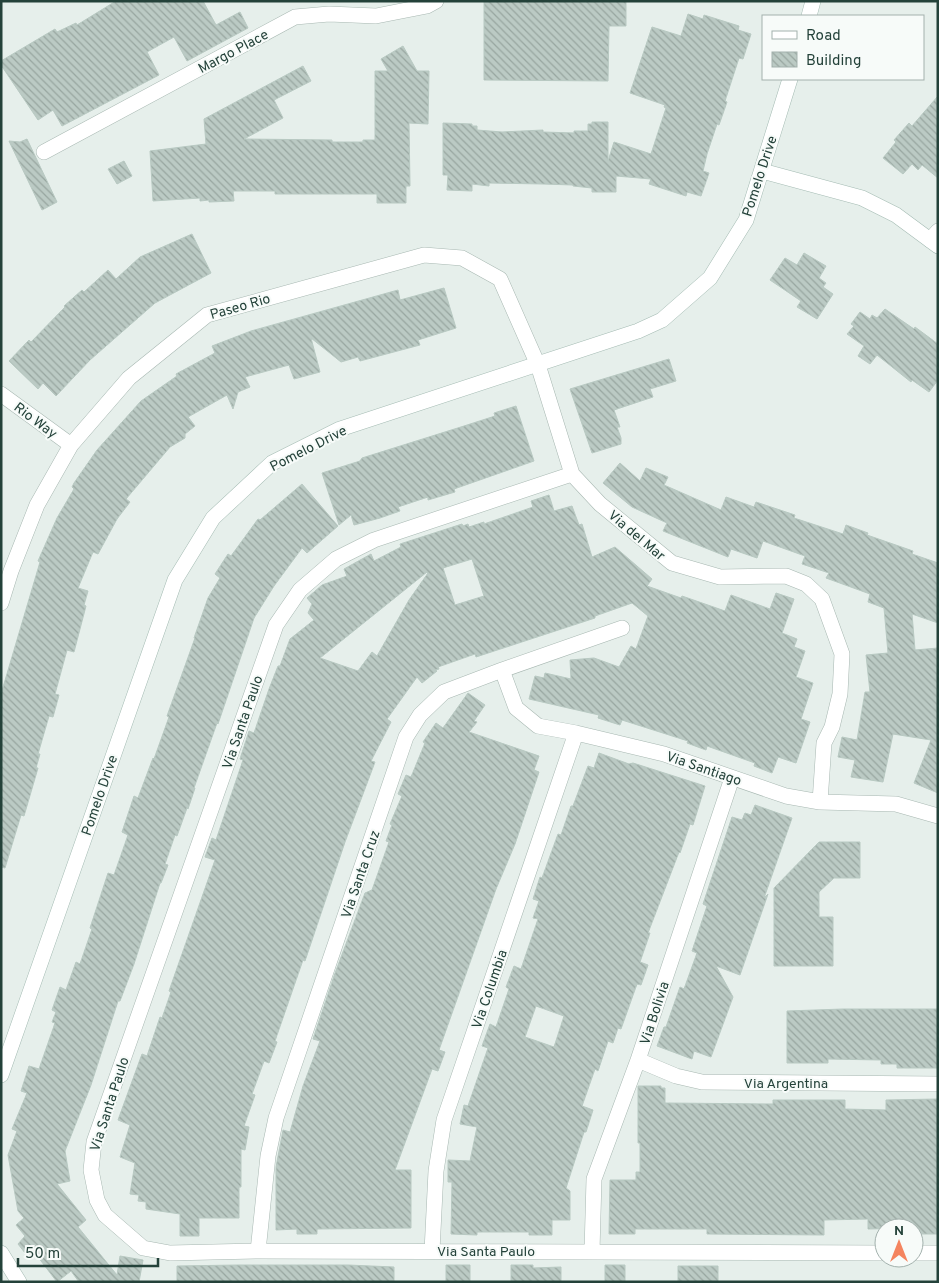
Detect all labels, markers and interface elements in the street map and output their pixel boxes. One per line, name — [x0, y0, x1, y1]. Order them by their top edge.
legend — [762, 15, 924, 80]
street label: Margo Place — [196, 27, 272, 78]
text: Road — [806, 27, 841, 46]
text: Building — [806, 52, 861, 71]
street label: Pomelo Drive — [739, 134, 782, 219]
street label: Paseo Rio — [208, 291, 273, 324]
street label: Rio Way — [10, 399, 60, 443]
street label: Pomelo Drive — [267, 423, 350, 476]
street label: Via del Mar — [604, 507, 669, 565]
street label: Via Santa Paulo — [219, 673, 267, 772]
street label: Via Santiago — [664, 749, 744, 790]
street label: Pomelo Drive — [79, 753, 122, 838]
street label: Via Santa Cruz — [338, 828, 384, 921]
street label: Via Columbia — [469, 948, 512, 1031]
street label: Via Bolivia — [637, 980, 674, 1047]
street label: Via Santa Paulo — [87, 1055, 134, 1154]
street label: Via Argentina — [744, 1076, 828, 1093]
north arrow — [874, 1218, 924, 1268]
text: N — [894, 1223, 904, 1240]
scale bar — [18, 1236, 158, 1268]
street label: Via Santa Paulo — [437, 1244, 535, 1261]
text: 50 m — [25, 1245, 60, 1264]

